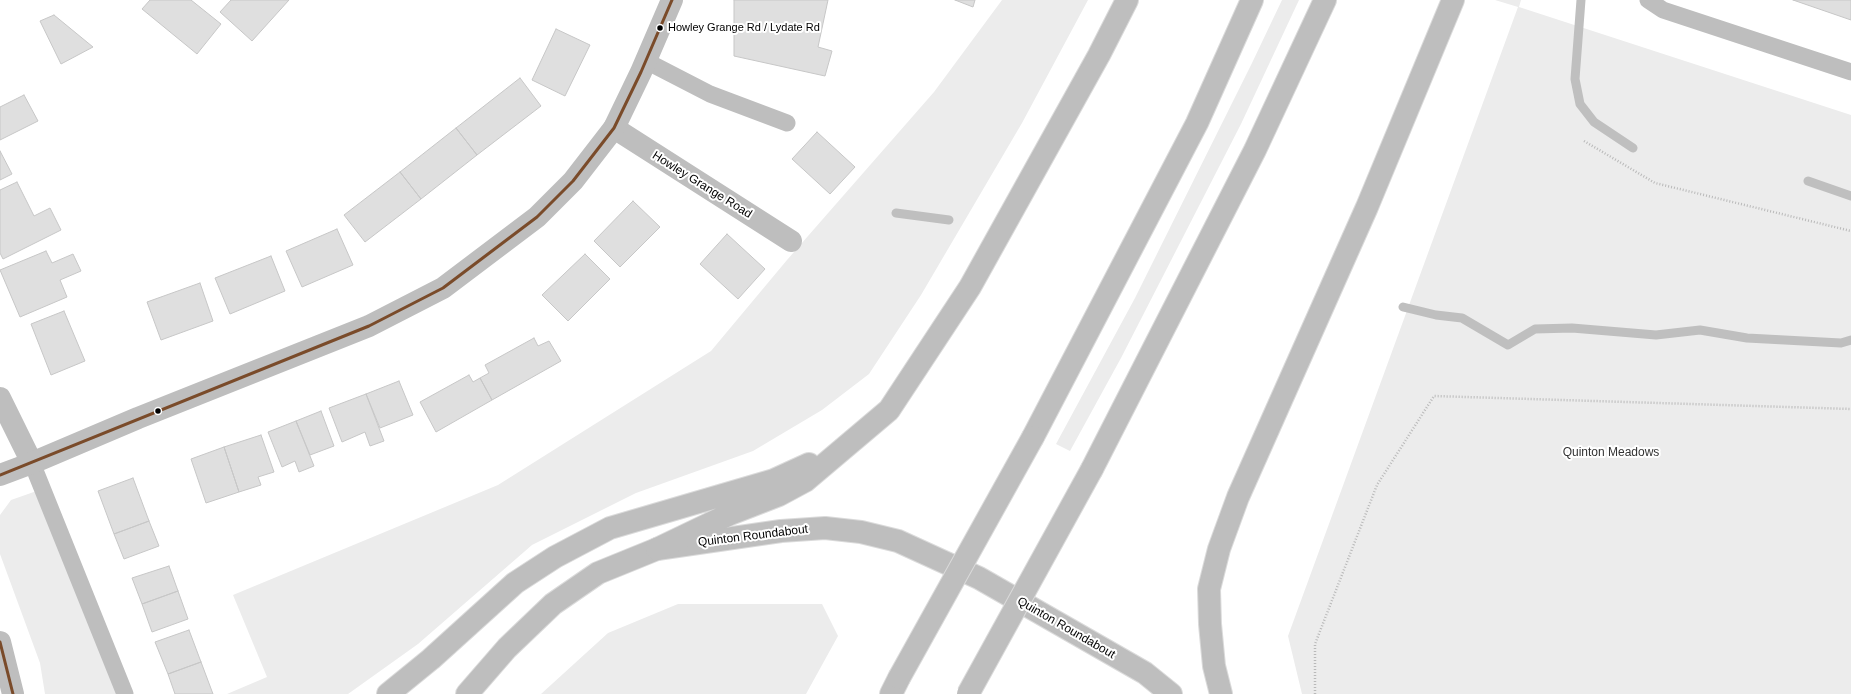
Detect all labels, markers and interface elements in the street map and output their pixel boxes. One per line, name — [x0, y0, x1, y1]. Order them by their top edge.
place label: Howley Grange Rd / Lydate Rd — [668, 21, 820, 35]
marker: Howley Grange Rd / Lydate Rd — [655, 23, 665, 33]
street label: Howley Grange Road — [650, 148, 754, 222]
unlabelled marker — [153, 406, 163, 416]
park label: Quinton Meadows — [1563, 446, 1659, 460]
street label: Quinton Roundabout — [697, 522, 809, 550]
street label: Quinton Roundabout — [1014, 594, 1118, 662]

